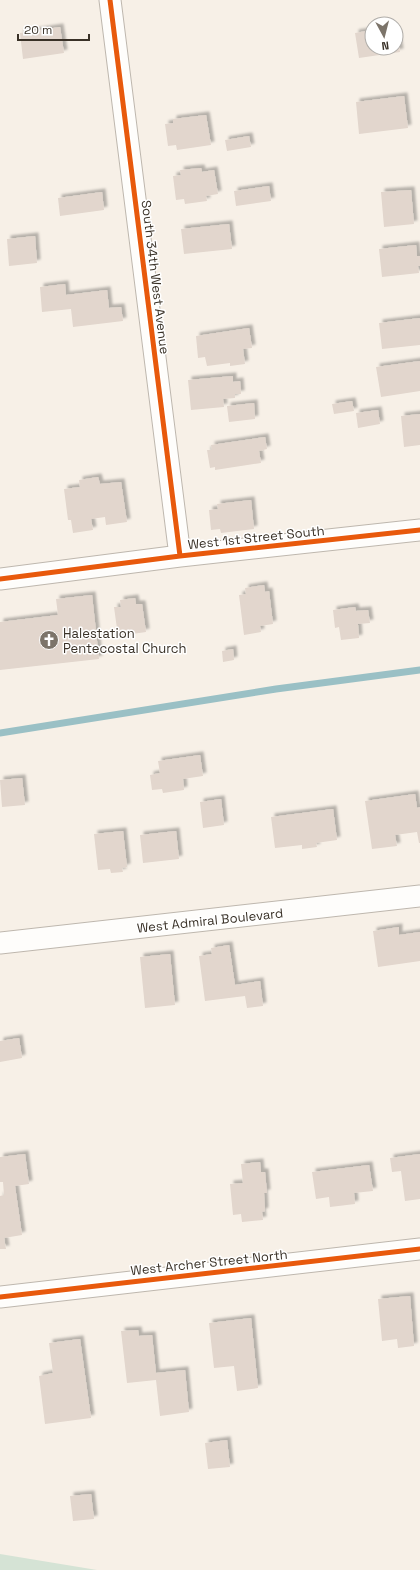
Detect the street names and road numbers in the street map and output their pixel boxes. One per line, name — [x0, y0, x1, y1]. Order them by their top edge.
street label: South 34th West Avenue — [138, 199, 173, 355]
street label: West 1st Street South — [187, 522, 325, 553]
street label: West Admiral Boulevard — [136, 904, 284, 937]
street label: West Archer Street North — [130, 1246, 288, 1279]

